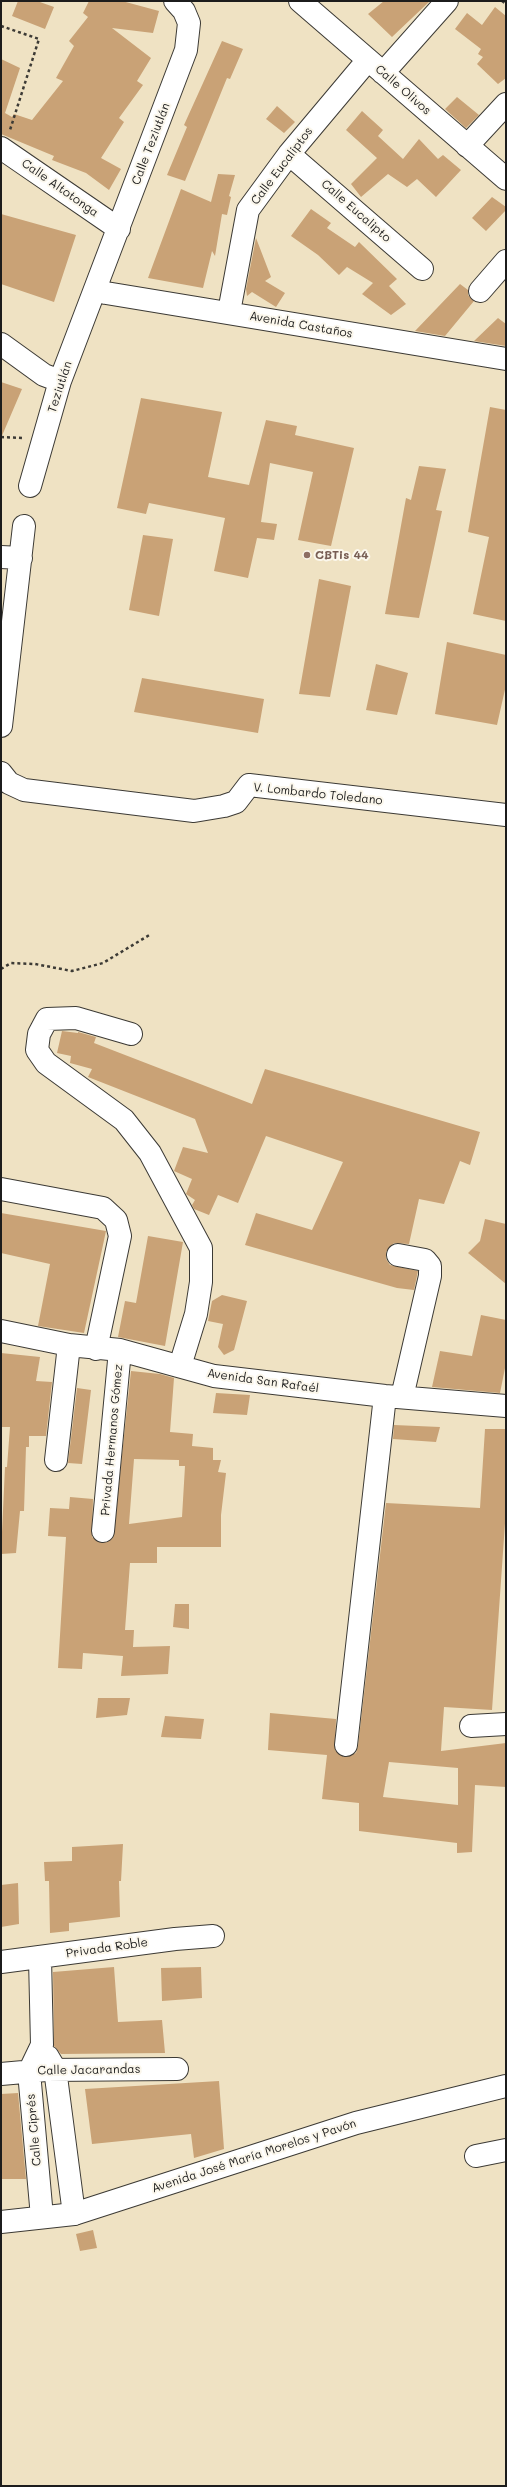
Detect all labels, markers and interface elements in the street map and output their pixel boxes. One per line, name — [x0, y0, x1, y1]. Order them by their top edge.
street label: Calle Olivos — [372, 62, 434, 118]
street label: Calle Teziutlán — [129, 101, 173, 187]
street label: Calle Eucaliptos — [248, 124, 316, 208]
street label: Calle Altotonga — [19, 156, 101, 220]
street label: Calle Eucalipto — [318, 177, 394, 245]
street label: Avenida Castaños — [248, 309, 354, 341]
street label: Teziutlán — [45, 359, 75, 415]
place label: CBTis 44 — [315, 548, 369, 562]
marker: CBTis 44 — [302, 550, 312, 560]
street label: V. Lombardo Toledano — [253, 780, 383, 808]
street label: Privada Hermanos Gómez — [98, 1364, 126, 1516]
street label: Avenida San Rafaél — [206, 1366, 320, 1396]
street label: Privada Roble — [65, 1935, 149, 1961]
street label: Calle Jacarandas — [37, 2062, 141, 2078]
street label: Calle Ciprés — [24, 2093, 44, 2167]
street label: Avenida José María Morelos y Pavón — [150, 2116, 358, 2196]

